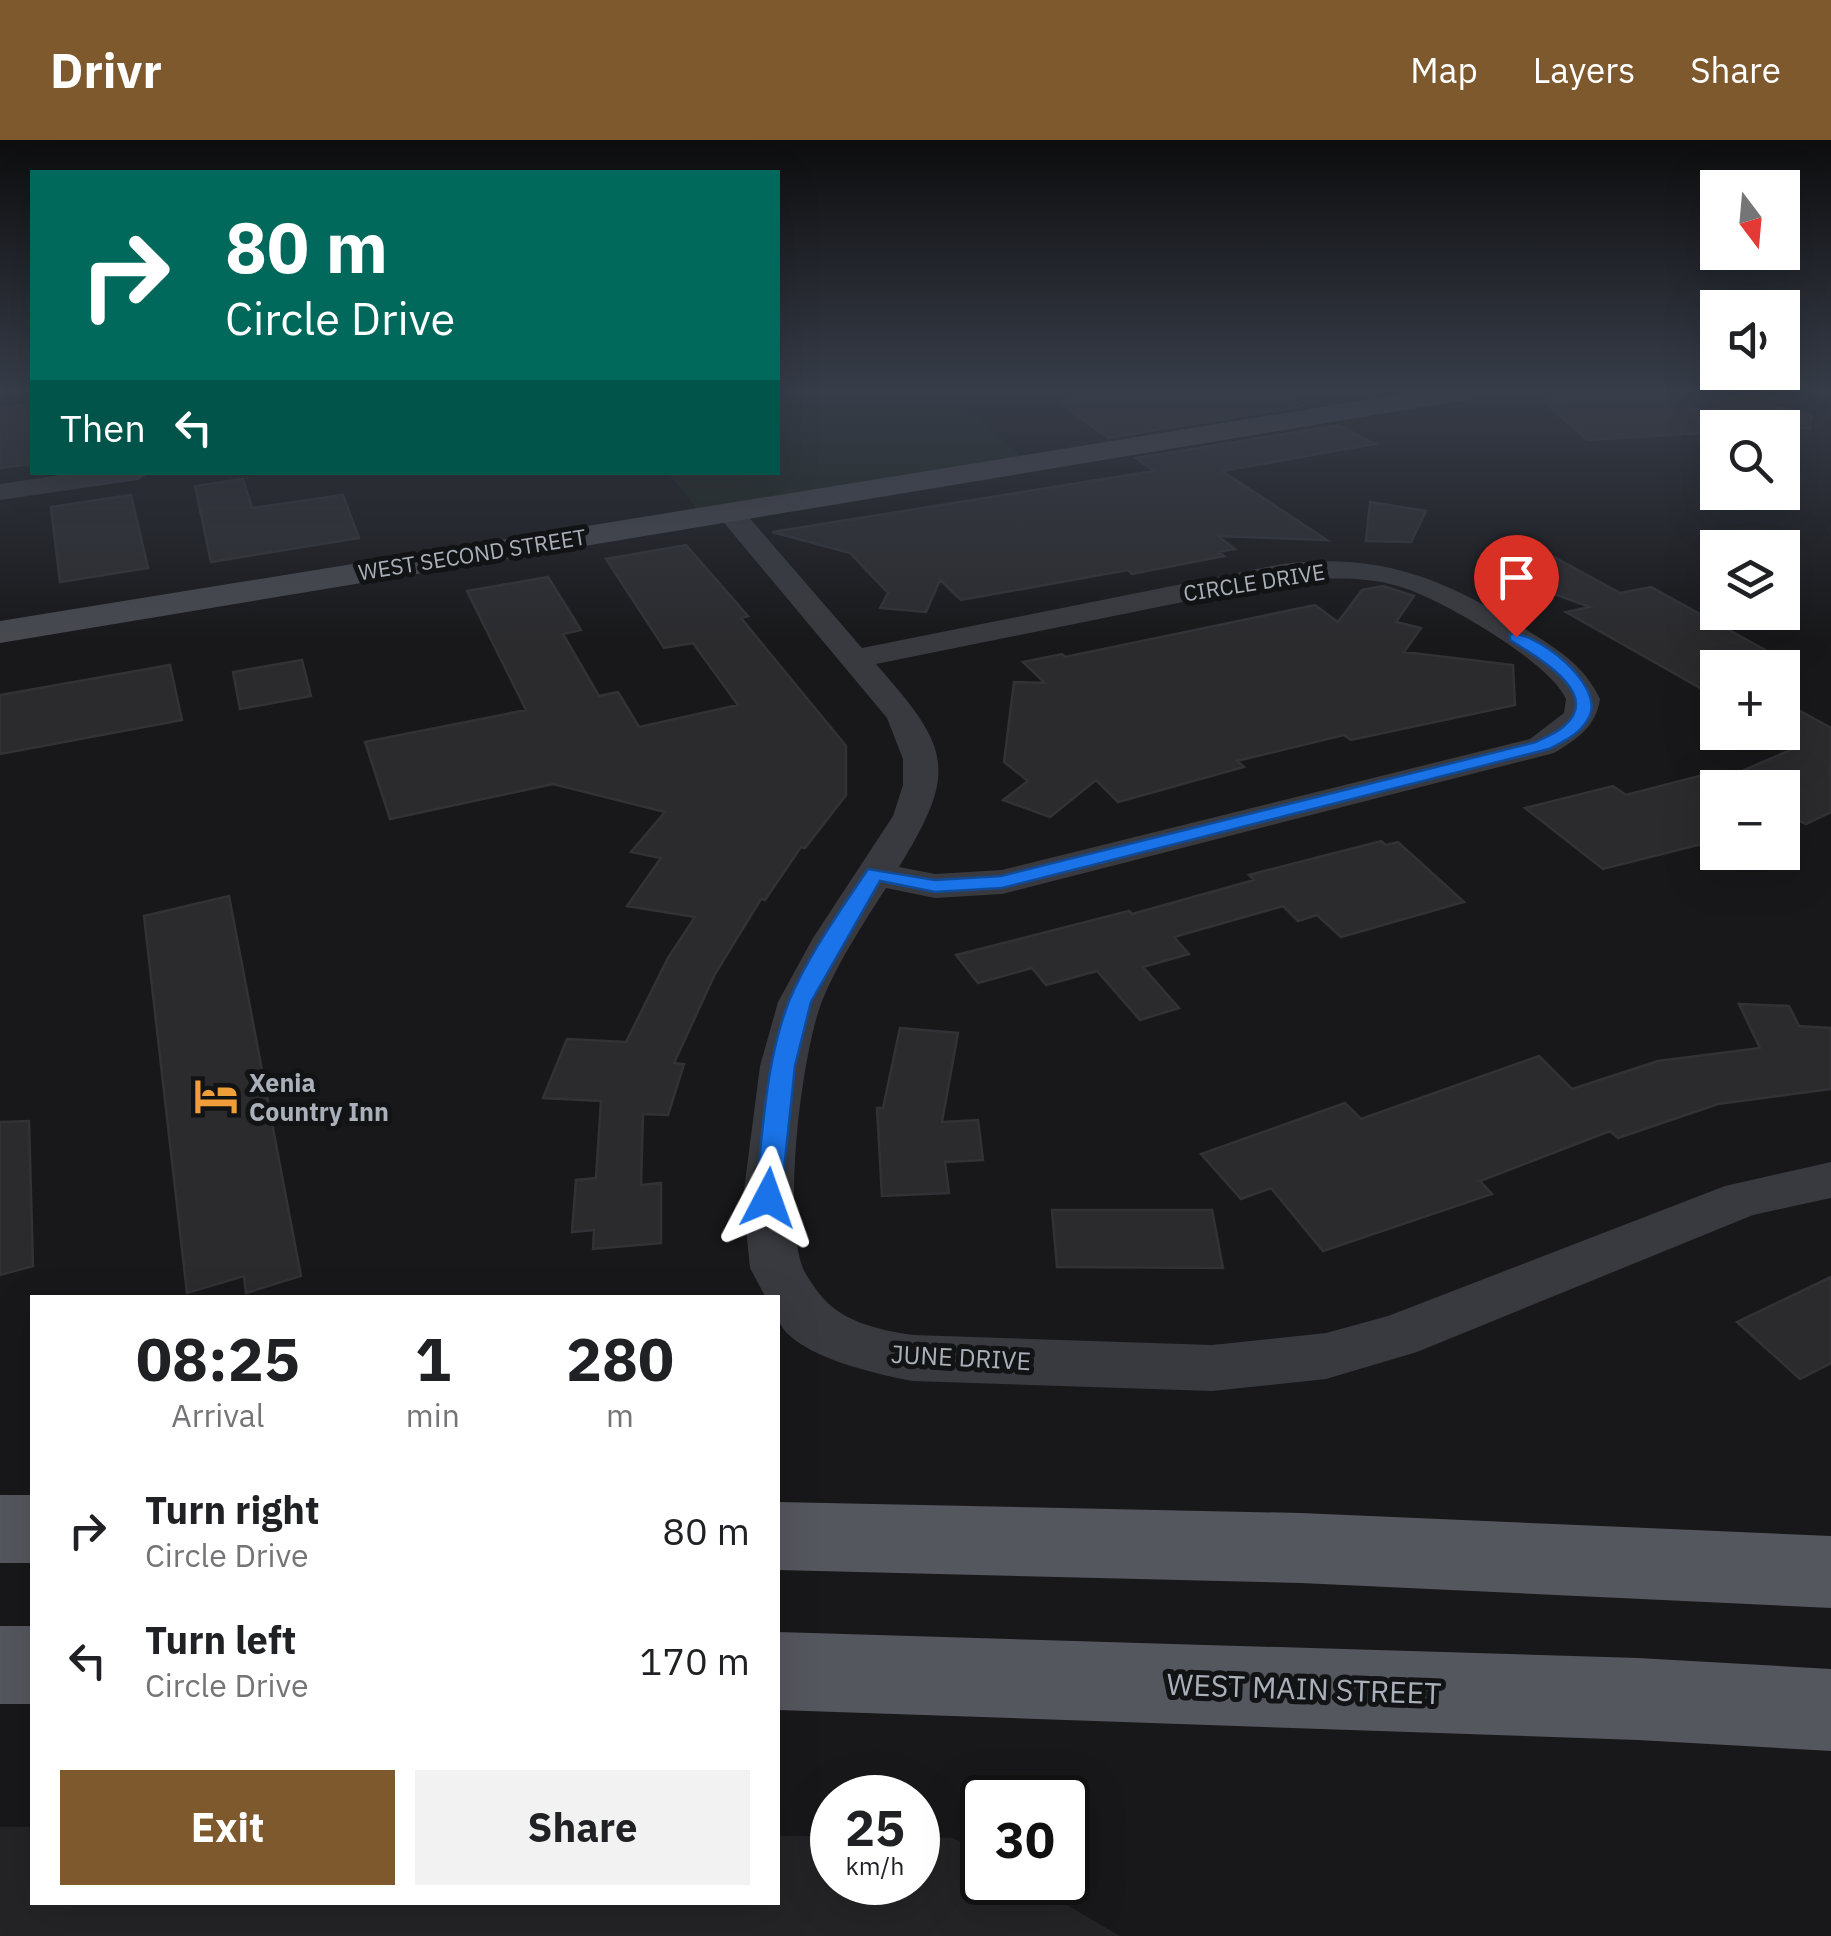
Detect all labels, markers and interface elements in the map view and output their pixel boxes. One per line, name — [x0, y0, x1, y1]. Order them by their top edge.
text: Drivr — [50, 39, 162, 101]
text: Map — [1410, 47, 1478, 93]
text: Layers — [1533, 47, 1635, 93]
text: Share — [1690, 47, 1781, 93]
north arrow — [1700, 170, 1800, 270]
map controls — [1700, 170, 1800, 870]
text: 80 m — [225, 201, 388, 292]
icon: right — [60, 210, 190, 340]
text: Circle Drive — [225, 289, 455, 347]
button: sound — [1700, 290, 1800, 390]
icon: left — [166, 400, 221, 455]
text: Then — [60, 403, 146, 452]
button: search — [1700, 410, 1800, 510]
street label: WEST SECOND STREET — [356, 522, 588, 586]
button: layers — [1700, 530, 1800, 630]
pin — [1474, 535, 1559, 638]
icon: arrive — [1489, 550, 1544, 605]
street label: CIRCLE DRIVE — [1181, 557, 1327, 607]
button: + — [1700, 650, 1800, 750]
button: − — [1700, 770, 1800, 870]
place label: Xenia Country Inn — [249, 1066, 389, 1128]
hotel icon: Xenia Country Inn — [192, 1072, 240, 1120]
position arrow — [716, 1146, 820, 1250]
text: 08:25 — [136, 1319, 300, 1398]
text: 1 — [415, 1319, 451, 1398]
text: 280 — [566, 1319, 674, 1398]
street label: JUNE DRIVE — [890, 1337, 1032, 1377]
text: Arrival — [171, 1394, 265, 1436]
text: min — [406, 1394, 460, 1436]
text: m — [606, 1394, 634, 1436]
text: Turn right — [145, 1485, 320, 1534]
icon: right — [60, 1503, 115, 1558]
text: 80 m — [662, 1506, 750, 1555]
text: Circle Drive — [145, 1534, 309, 1576]
text: Turn left — [145, 1615, 296, 1664]
icon: left — [60, 1633, 115, 1688]
text: 170 m — [639, 1636, 750, 1685]
text: Circle Drive — [145, 1664, 309, 1706]
street label: WEST MAIN STREET — [1166, 1664, 1442, 1712]
button: Exit — [60, 1770, 395, 1885]
button: Share — [415, 1770, 750, 1885]
speed limit sign: 30 — [960, 1775, 1090, 1905]
text: 25 — [845, 1795, 905, 1860]
text: km/h — [846, 1849, 904, 1882]

